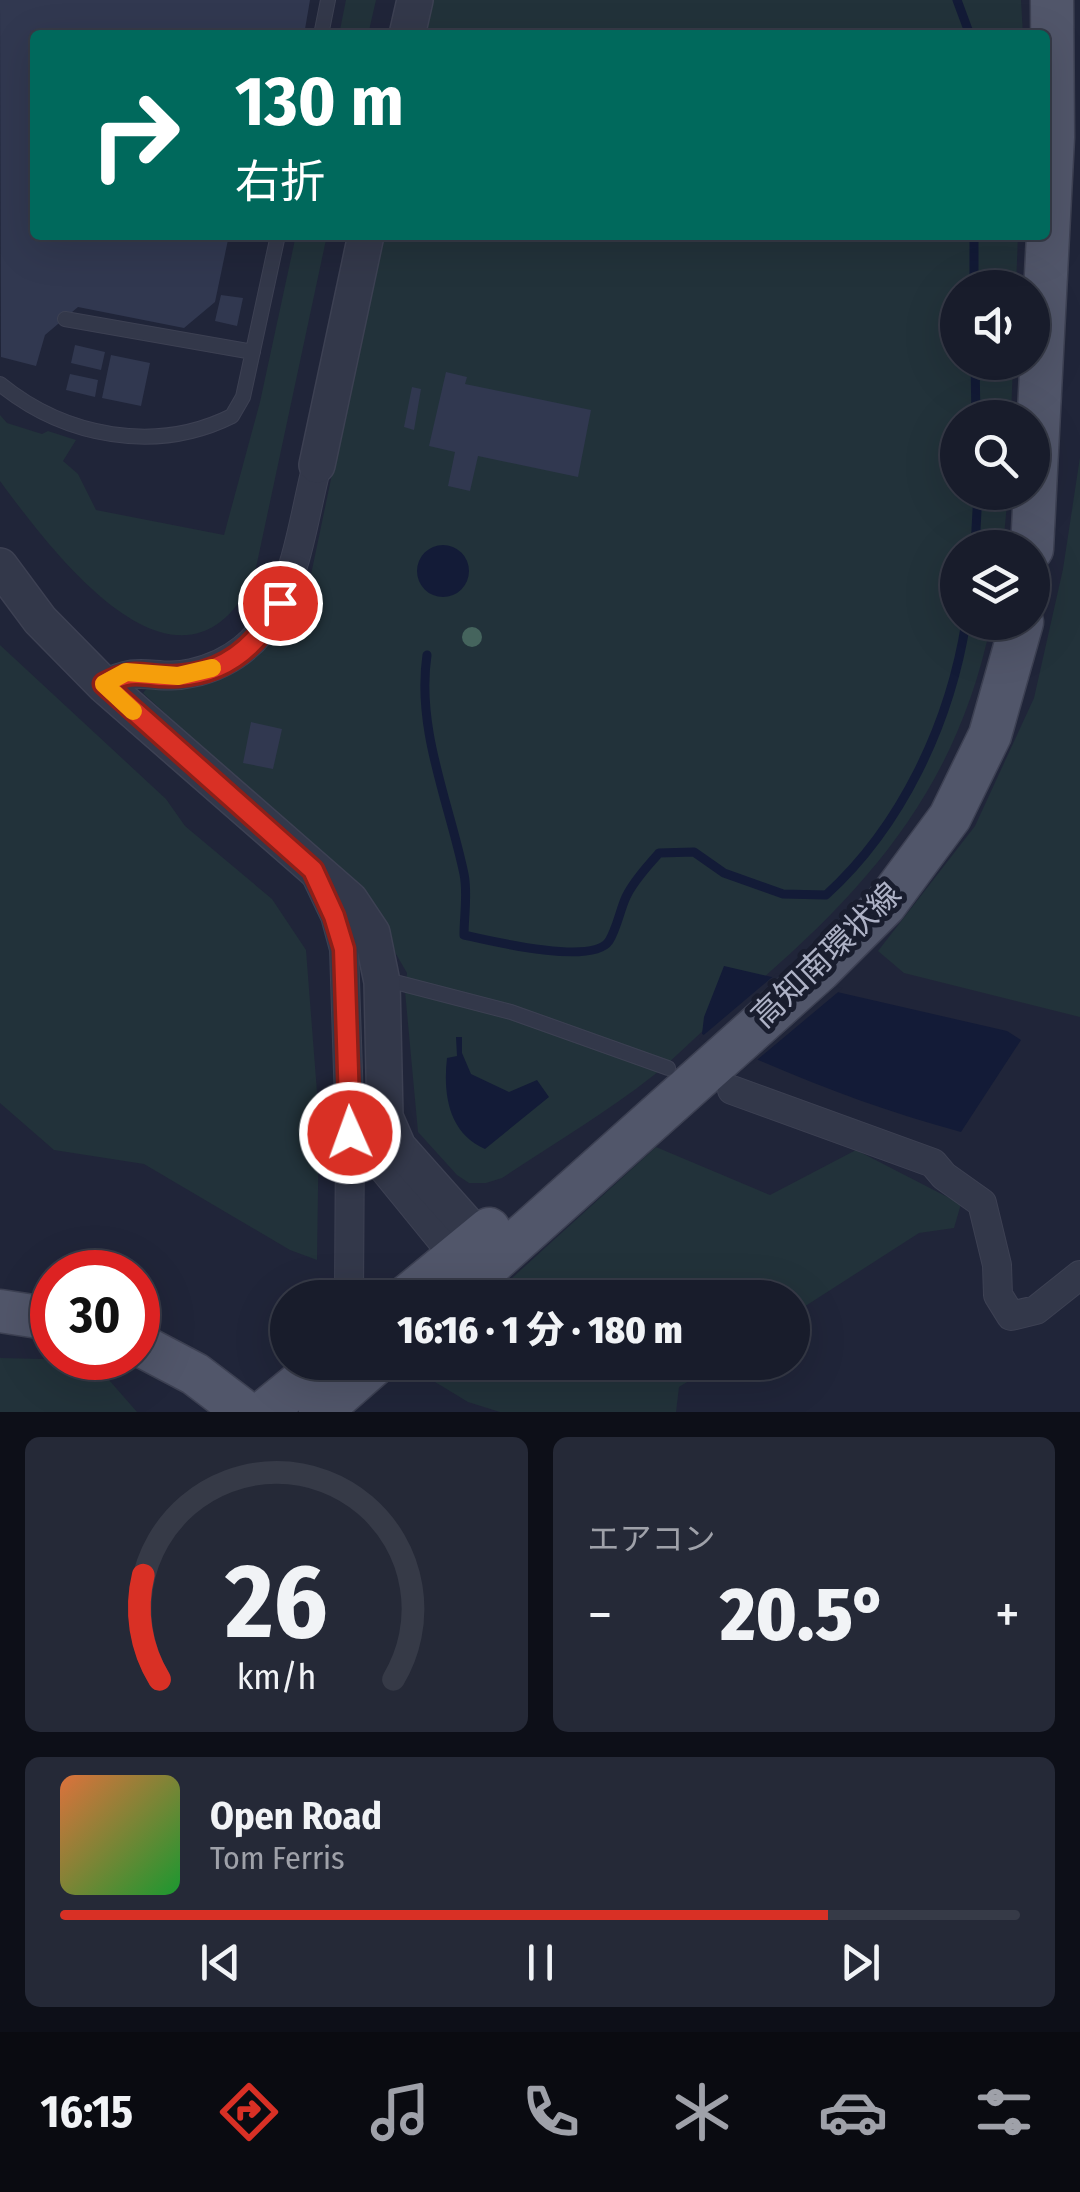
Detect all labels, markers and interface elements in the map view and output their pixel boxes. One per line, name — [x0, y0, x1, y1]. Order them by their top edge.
text: 130 m — [235, 60, 404, 144]
icon: right — [70, 70, 200, 200]
text: 右折 — [235, 155, 325, 209]
map controls — [940, 270, 1050, 640]
button: sound — [940, 270, 1050, 380]
button: search — [940, 400, 1050, 510]
button: layers — [940, 530, 1050, 640]
pin — [238, 561, 323, 646]
icon: arrive — [253, 576, 308, 631]
street label: 高知南環状線 — [744, 875, 908, 1035]
position arrow — [298, 1081, 402, 1185]
speed limit sign: 30 — [30, 1250, 160, 1380]
text: 16:16 · 1 分 · 180 m — [397, 1307, 683, 1353]
text: エアコン — [588, 1520, 716, 1558]
text: 26 — [224, 1540, 328, 1665]
text: 20.5° — [720, 1570, 887, 1660]
text: − — [588, 1582, 612, 1648]
text: + — [995, 1582, 1020, 1648]
text: km/h — [236, 1656, 316, 1698]
text: Open Road — [210, 1793, 382, 1839]
text: Tom Ferris — [210, 1839, 345, 1877]
icon: previous — [193, 1935, 248, 1990]
icon: pause — [513, 1935, 568, 1990]
icon: next — [833, 1935, 888, 1990]
icon: directions — [214, 2077, 284, 2147]
icon: music — [365, 2077, 435, 2147]
icon: phone — [516, 2077, 586, 2147]
icon: climate — [667, 2077, 737, 2147]
icon: car — [818, 2077, 888, 2147]
icon: filters — [969, 2077, 1039, 2147]
text: 16:15 — [41, 2085, 133, 2139]

